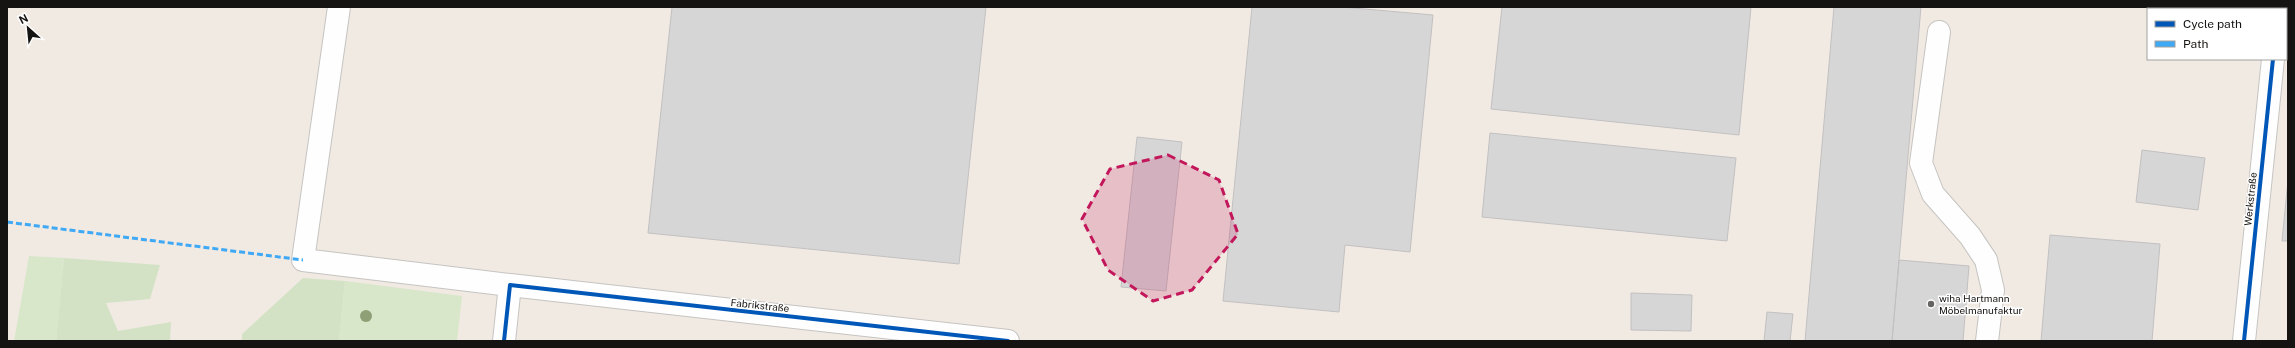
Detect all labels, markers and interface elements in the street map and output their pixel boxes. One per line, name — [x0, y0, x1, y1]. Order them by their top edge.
north arrow — [8, 8, 48, 48]
legend — [2147, 8, 2287, 60]
text: N — [17, 12, 30, 26]
text: Cycle path — [2183, 17, 2242, 31]
text: Path — [2183, 37, 2209, 51]
street label: Werkstraße — [2241, 171, 2259, 226]
place label: wiha Hartmann Möbelmanufaktur — [1939, 292, 2022, 316]
street label: Fabrikstraße — [730, 296, 790, 314]
marker: wiha Hartmann Möbelmanufaktur — [1926, 299, 1936, 309]

